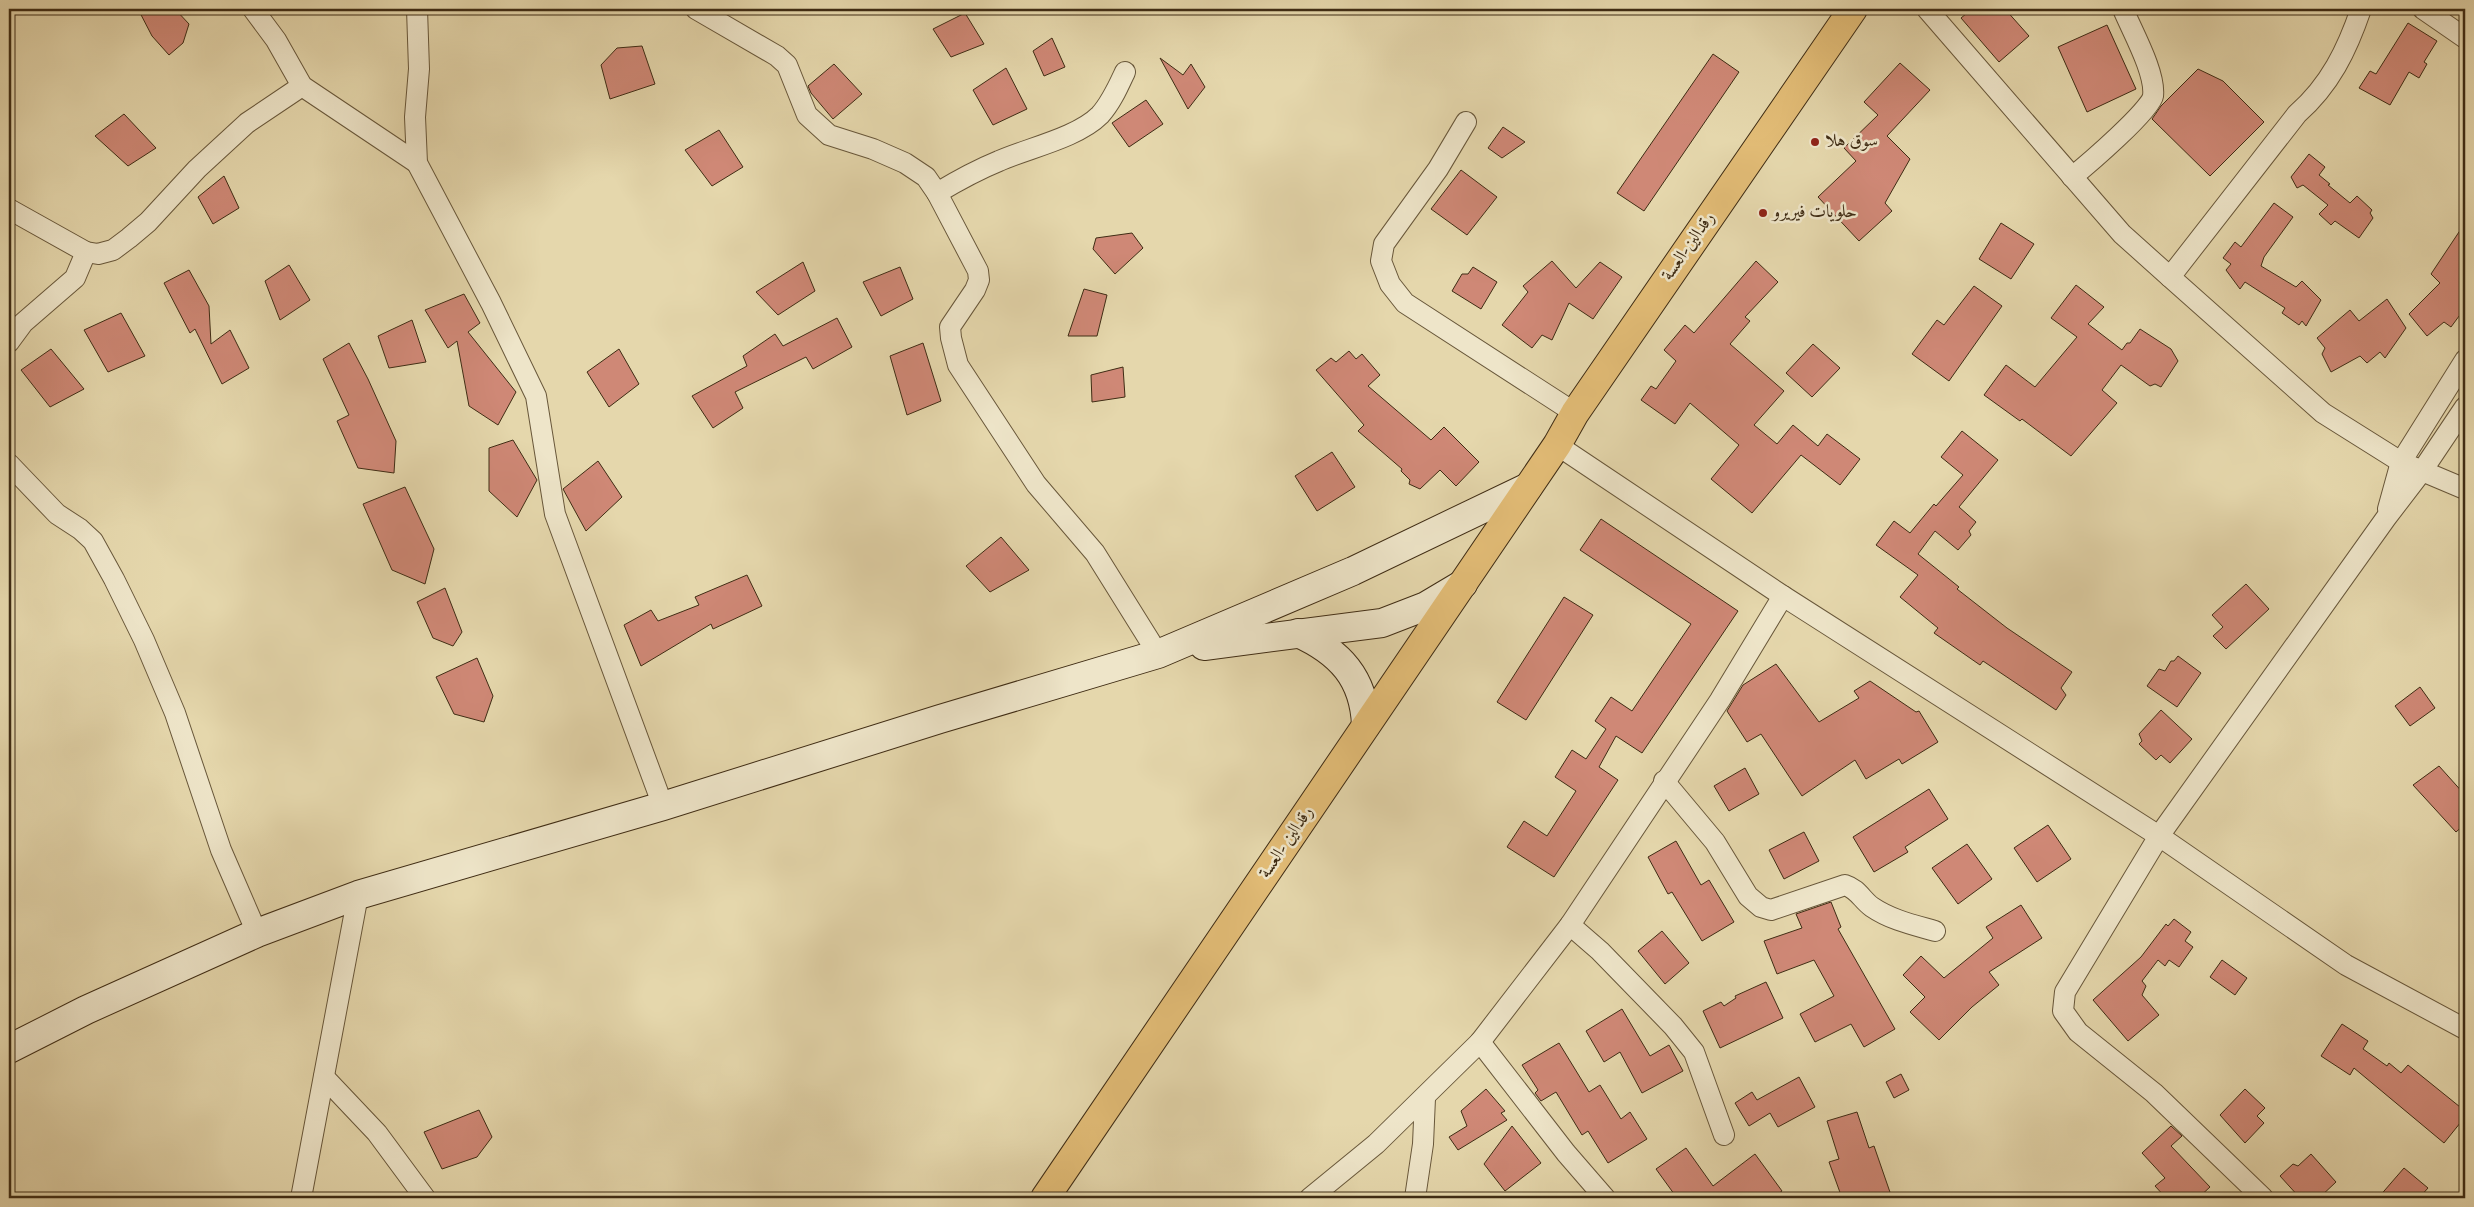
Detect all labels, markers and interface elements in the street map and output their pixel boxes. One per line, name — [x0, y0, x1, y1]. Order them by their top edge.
place label: سوق هلا — [1825, 129, 1878, 155]
marker: سوق هلا — [1809, 136, 1821, 148]
place label: حلويات فيريرو — [1771, 200, 1857, 226]
street label: رقدالين-العسة — [1656, 207, 1722, 287]
marker: حلويات فيريرو — [1757, 207, 1769, 219]
street label: رقدالين -العسة — [1253, 802, 1321, 884]

